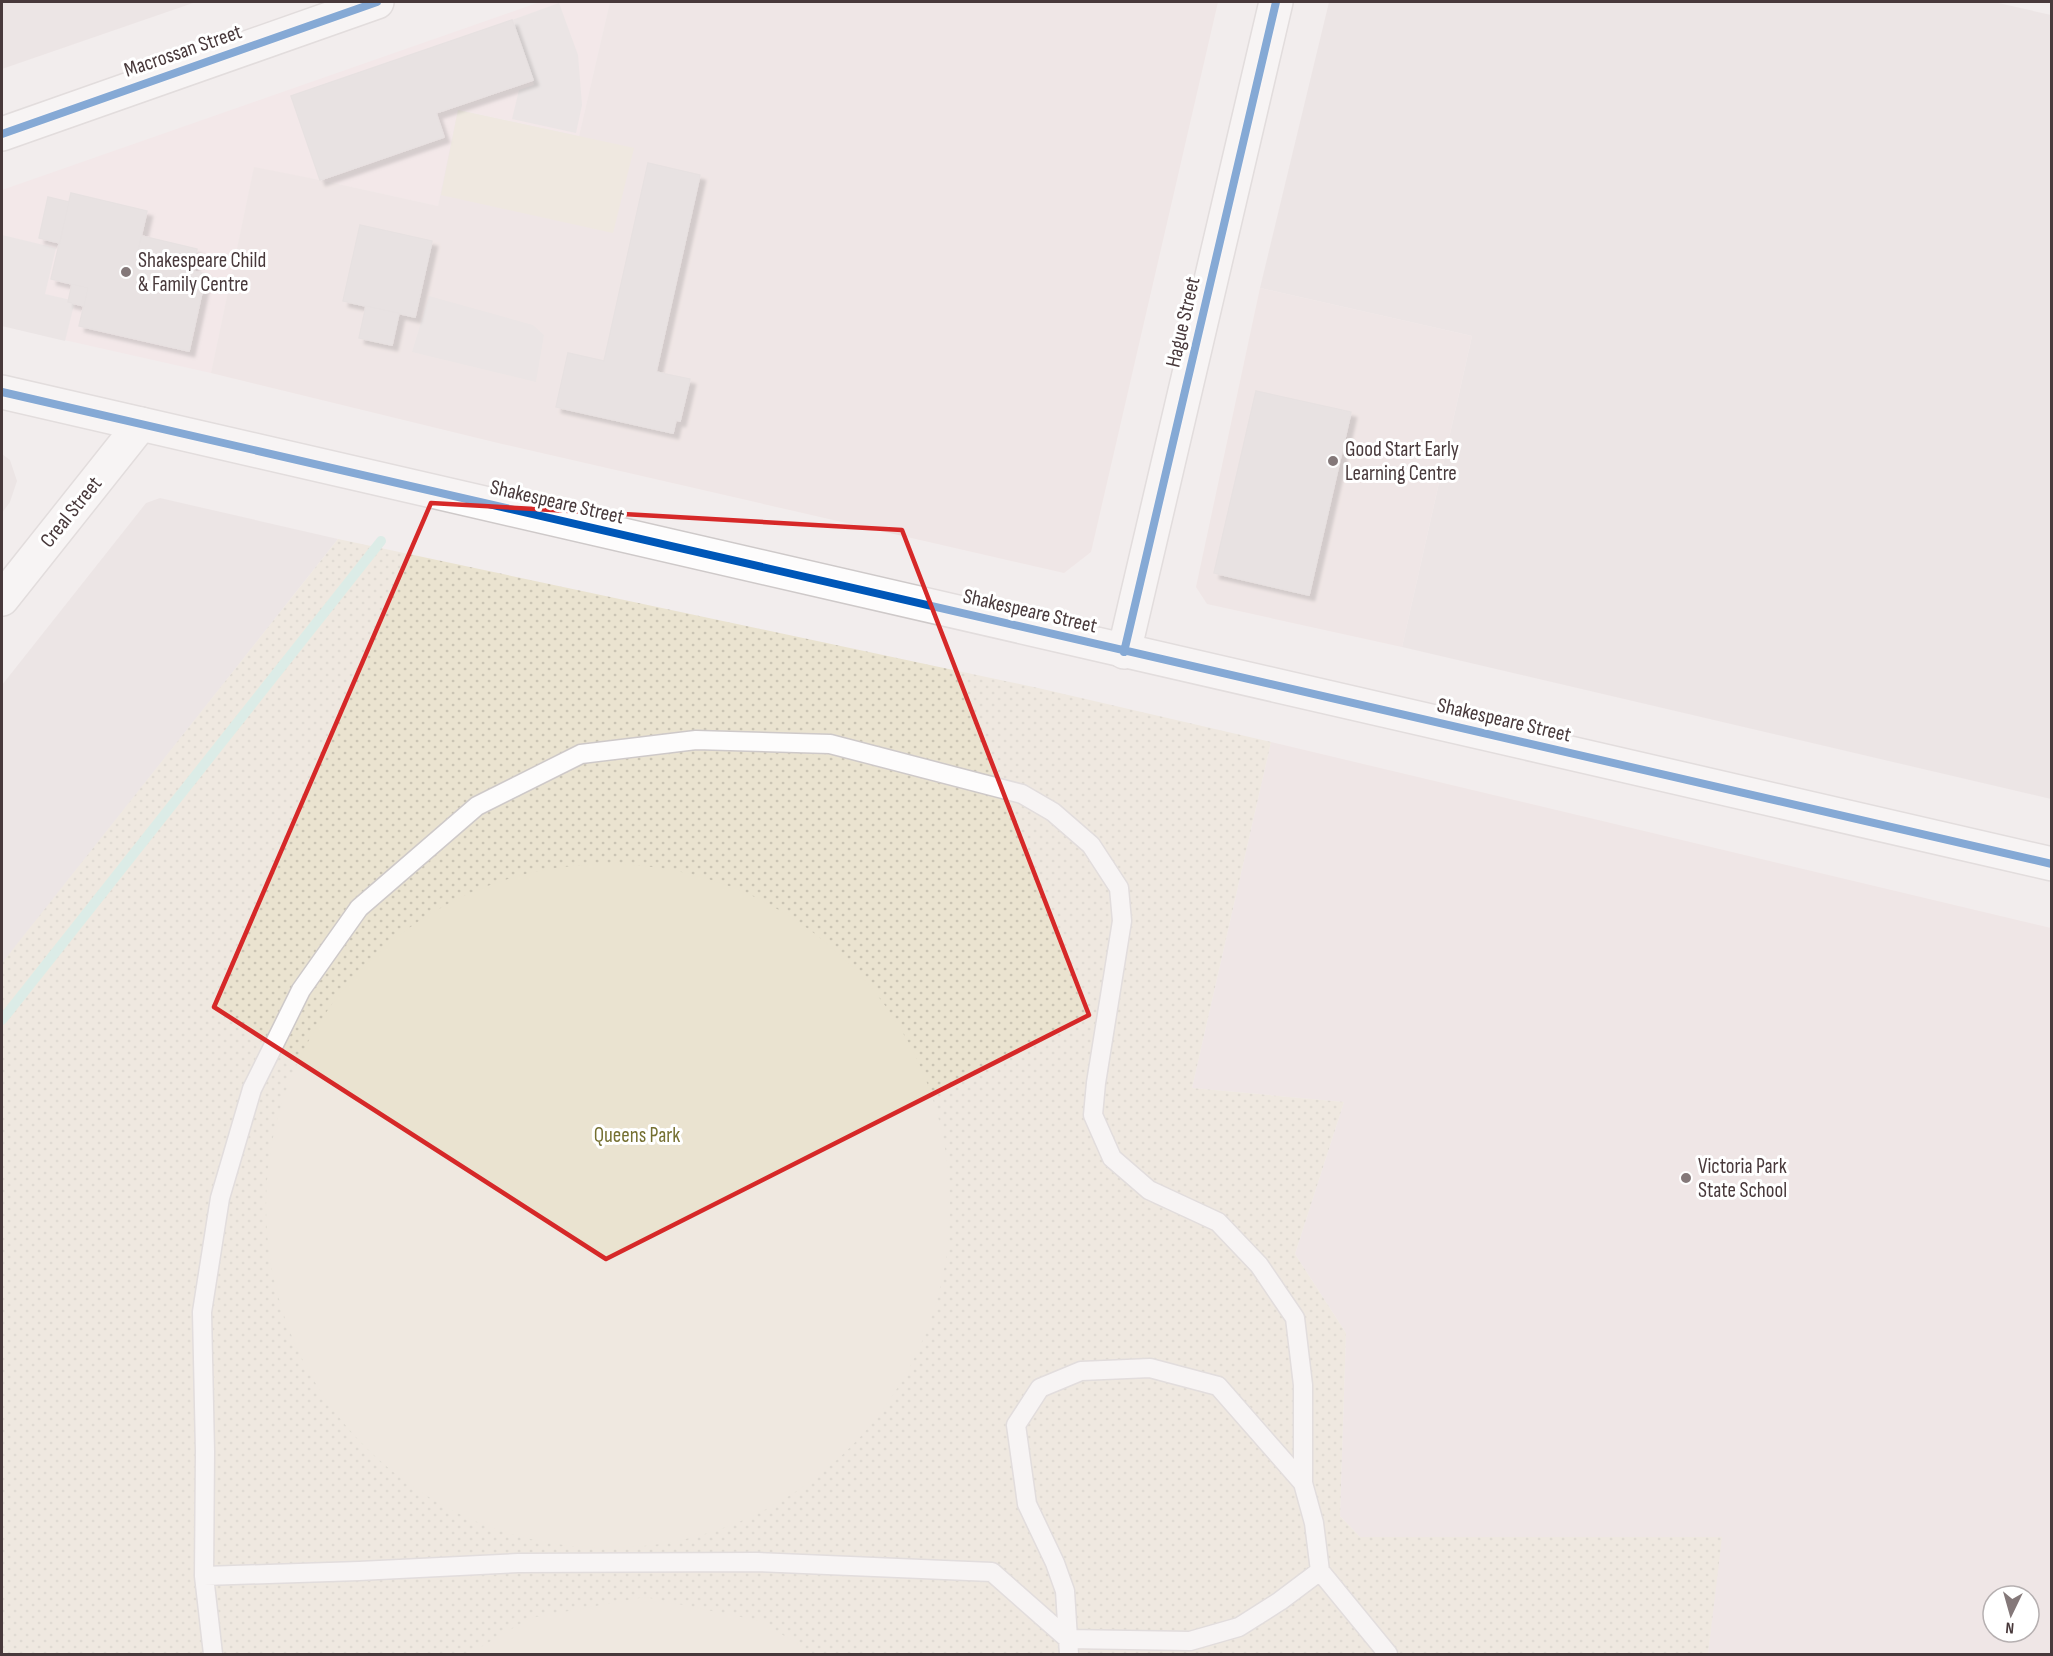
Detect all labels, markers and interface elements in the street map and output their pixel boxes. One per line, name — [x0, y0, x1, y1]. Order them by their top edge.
street label: Macrossan Street — [121, 19, 245, 83]
place label: Shakespeare Child & Family Centre — [138, 248, 266, 297]
marker: Shakespeare Child & Family Centre — [119, 265, 133, 279]
street label: Hague Street — [1160, 274, 1206, 370]
place label: Good Start Early Learning Centre — [1345, 437, 1459, 486]
marker: Good Start Early Learning Centre — [1326, 454, 1340, 468]
street label: Creal Street — [35, 472, 107, 552]
street label: Shakespeare Street — [488, 474, 626, 530]
street label: Shakespeare Street — [961, 583, 1099, 639]
street label: Shakespeare Street — [1435, 692, 1573, 748]
park label: Queens Park — [594, 1123, 680, 1148]
place label: Victoria Park State School — [1698, 1154, 1787, 1203]
marker: Victoria Park State School — [1679, 1171, 1693, 1185]
north arrow — [1981, 1584, 2041, 1644]
text: N — [2005, 1618, 2015, 1637]

